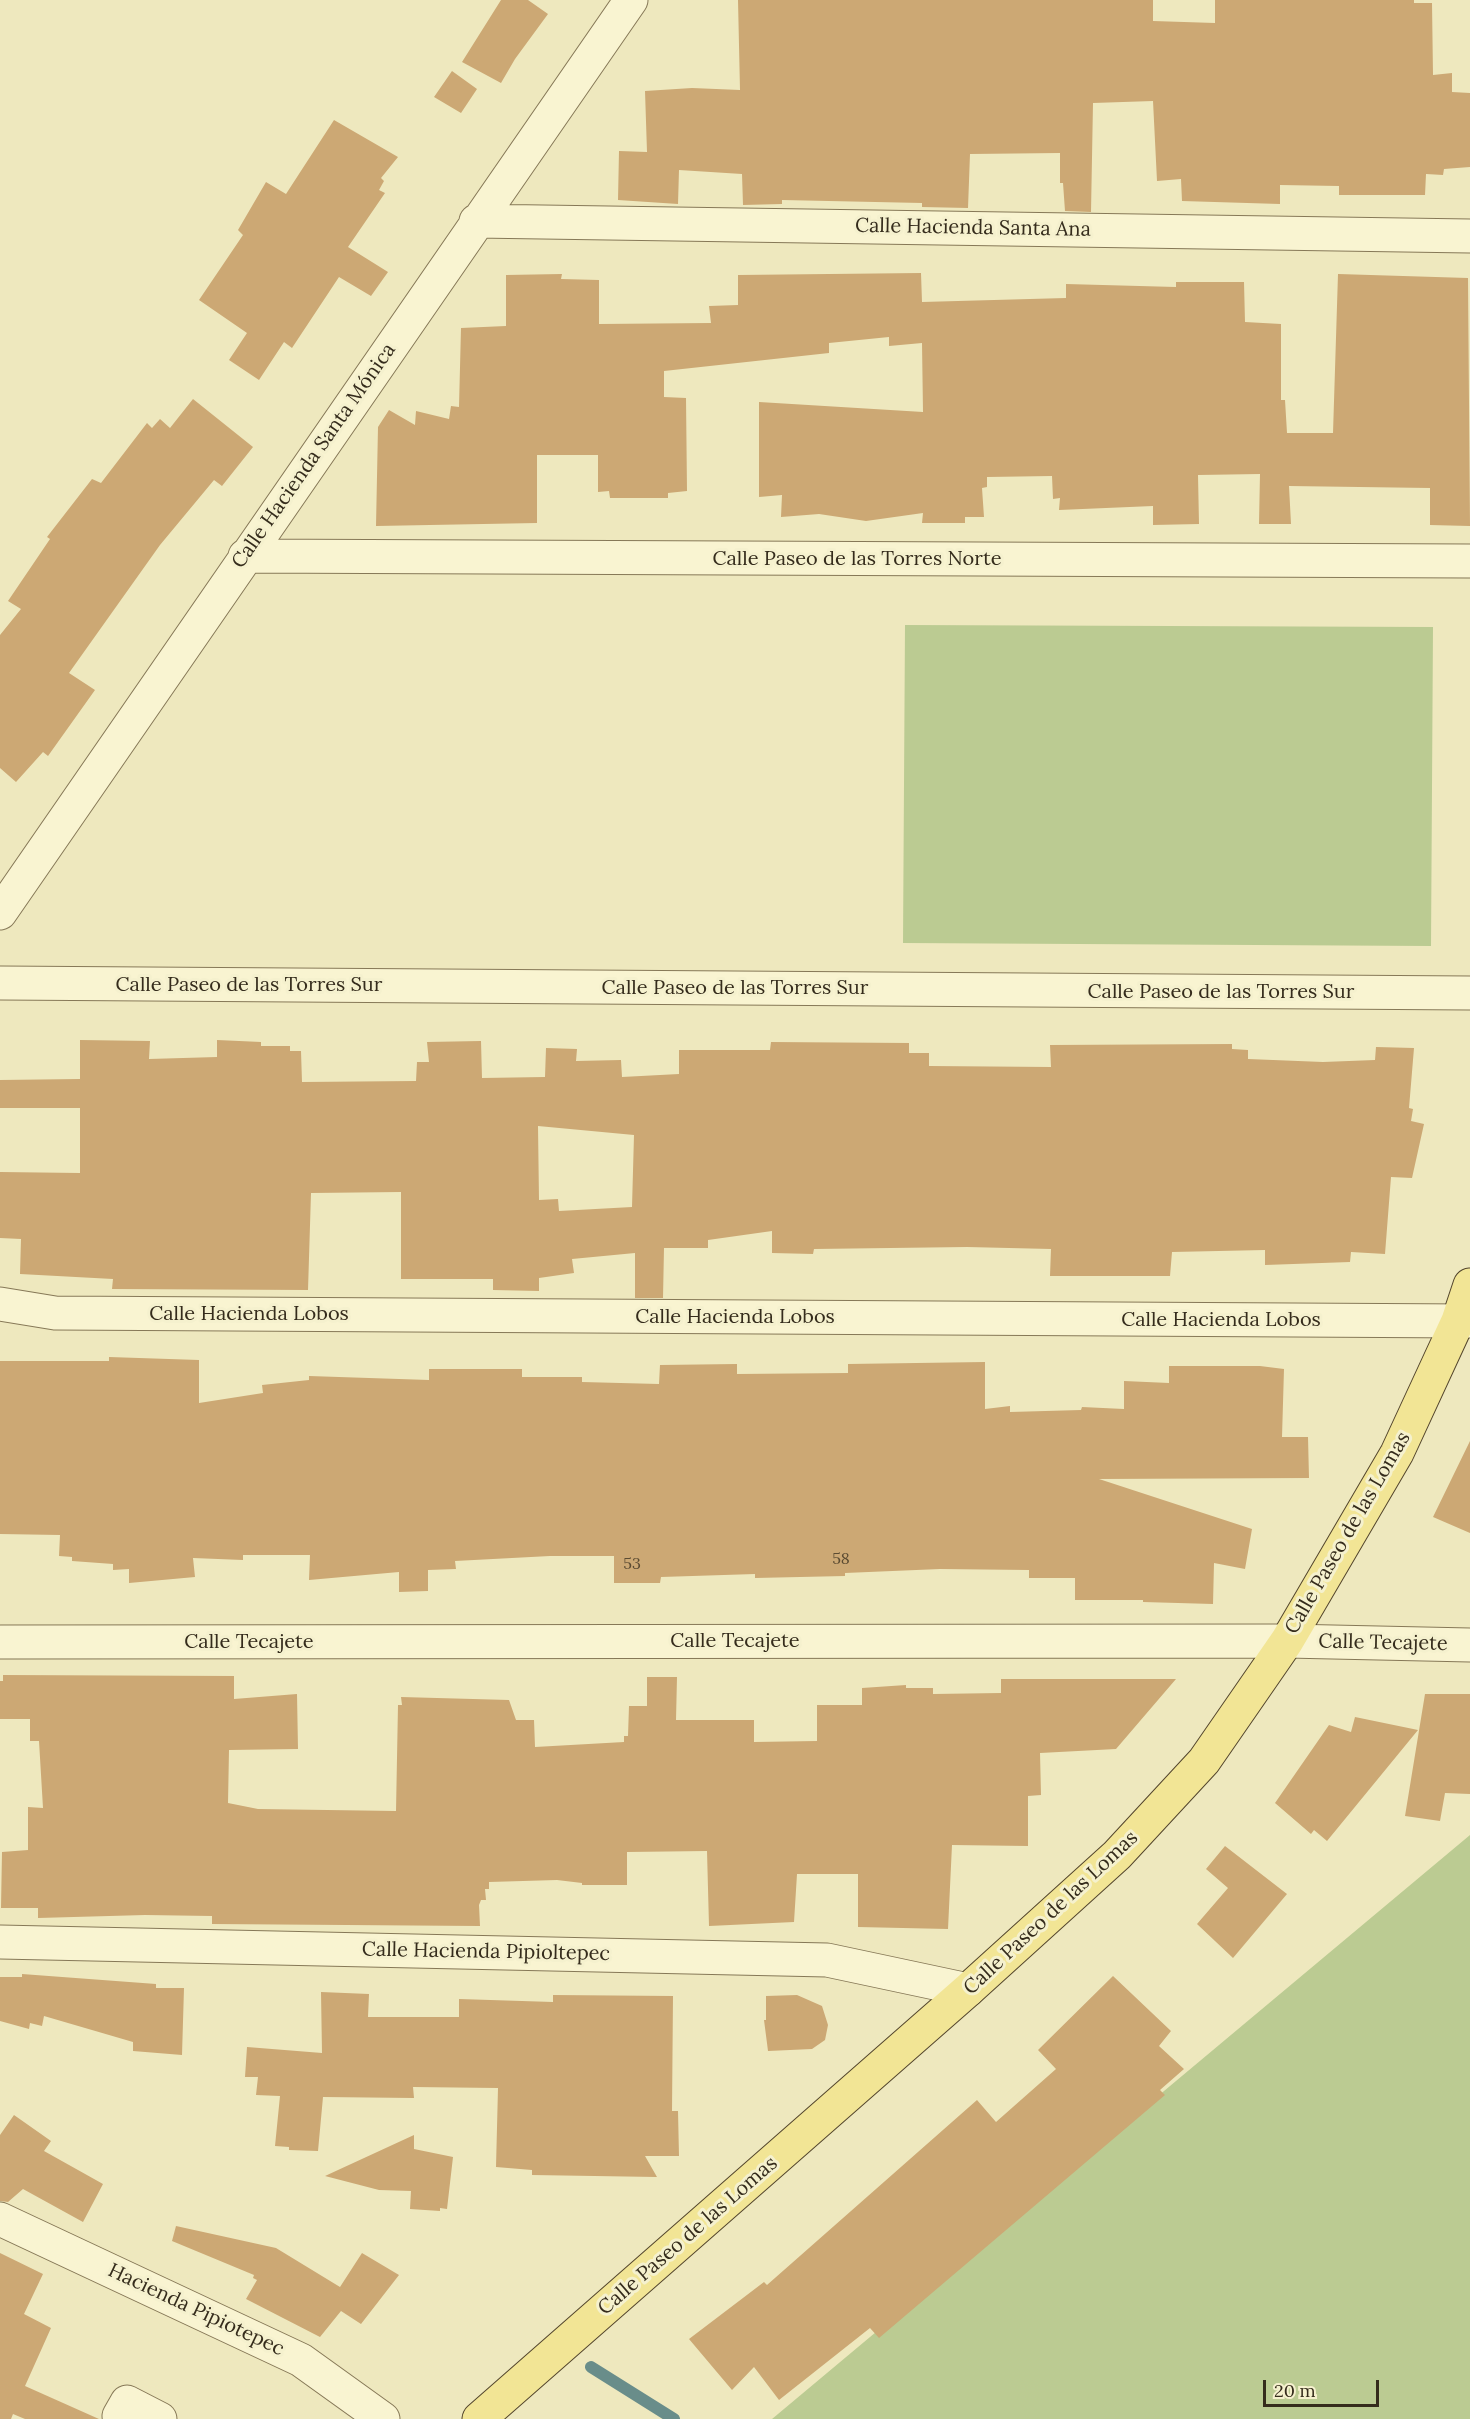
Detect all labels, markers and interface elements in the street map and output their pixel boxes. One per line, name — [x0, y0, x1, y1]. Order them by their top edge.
street label: Calle Hacienda Santa Ana — [855, 214, 1091, 242]
street label: Calle Hacienda Santa Mónica — [227, 339, 401, 573]
street label: Calle Paseo de las Torres Norte — [712, 547, 1002, 571]
street label: Calle Paseo de las Torres Sur — [116, 973, 382, 997]
street label: Calle Paseo de las Torres Sur — [602, 976, 868, 1000]
street label: Calle Paseo de las Torres Sur — [1088, 980, 1354, 1004]
street label: Calle Hacienda Lobos — [149, 1302, 349, 1326]
street label: Calle Hacienda Lobos — [635, 1305, 835, 1329]
street label: Calle Hacienda Lobos — [1121, 1308, 1321, 1332]
street label: Calle Paseo de las Lomas — [1280, 1428, 1416, 1638]
house number: 58 — [832, 1549, 850, 1569]
house number: 53 — [623, 1554, 641, 1574]
street label: Calle Tecajete — [670, 1629, 800, 1653]
street label: Calle Tecajete — [184, 1630, 314, 1654]
street label: Calle Tecajete — [1318, 1630, 1448, 1656]
street label: Calle Paseo de las Lomas — [959, 1826, 1143, 2000]
street label: Calle Hacienda Pipioltepec — [362, 1938, 610, 1966]
street label: Calle Paseo de las Lomas — [593, 2152, 783, 2320]
street label: Hacienda Pipiotepec — [104, 2259, 288, 2361]
scale bar — [1266, 2368, 1382, 2406]
text: 20 m — [1274, 2379, 1316, 2402]

